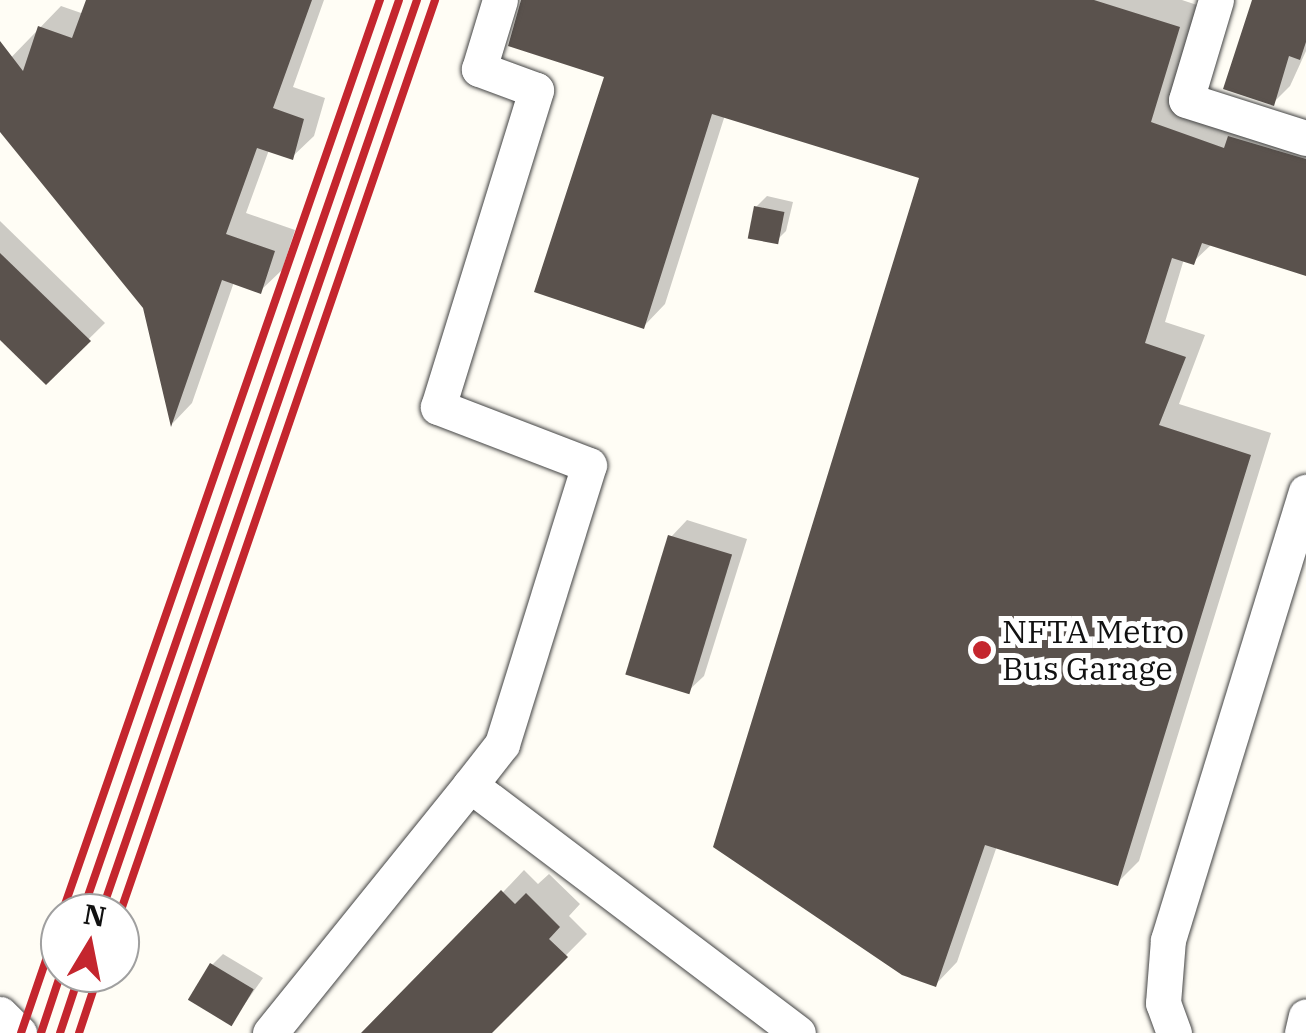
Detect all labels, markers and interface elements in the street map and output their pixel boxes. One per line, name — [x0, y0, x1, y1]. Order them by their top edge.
place label: NFTA Metro Bus Garage — [1002, 613, 1184, 688]
marker: NFTA Metro Bus Garage — [971, 639, 993, 661]
north arrow — [40, 893, 140, 993]
text: N — [81, 895, 109, 935]

